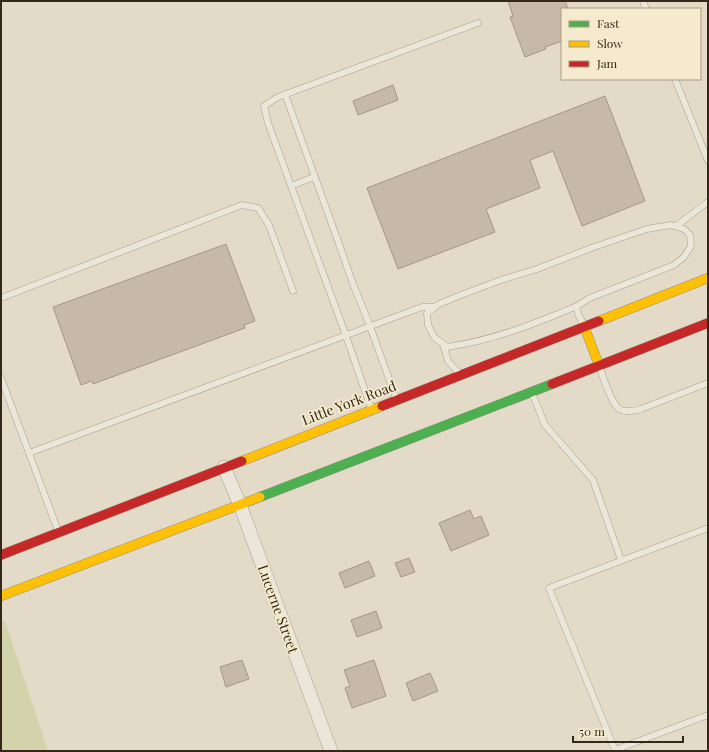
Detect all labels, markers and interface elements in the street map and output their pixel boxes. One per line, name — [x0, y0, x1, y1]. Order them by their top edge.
legend — [561, 8, 701, 80]
text: Fast — [597, 15, 620, 31]
text: Slow — [597, 35, 623, 51]
text: Jam — [596, 55, 618, 71]
street label: Little York Road — [299, 376, 399, 429]
street label: Lucerne Street — [254, 562, 304, 657]
scale bar — [573, 718, 683, 744]
text: 50 m — [579, 723, 605, 739]

